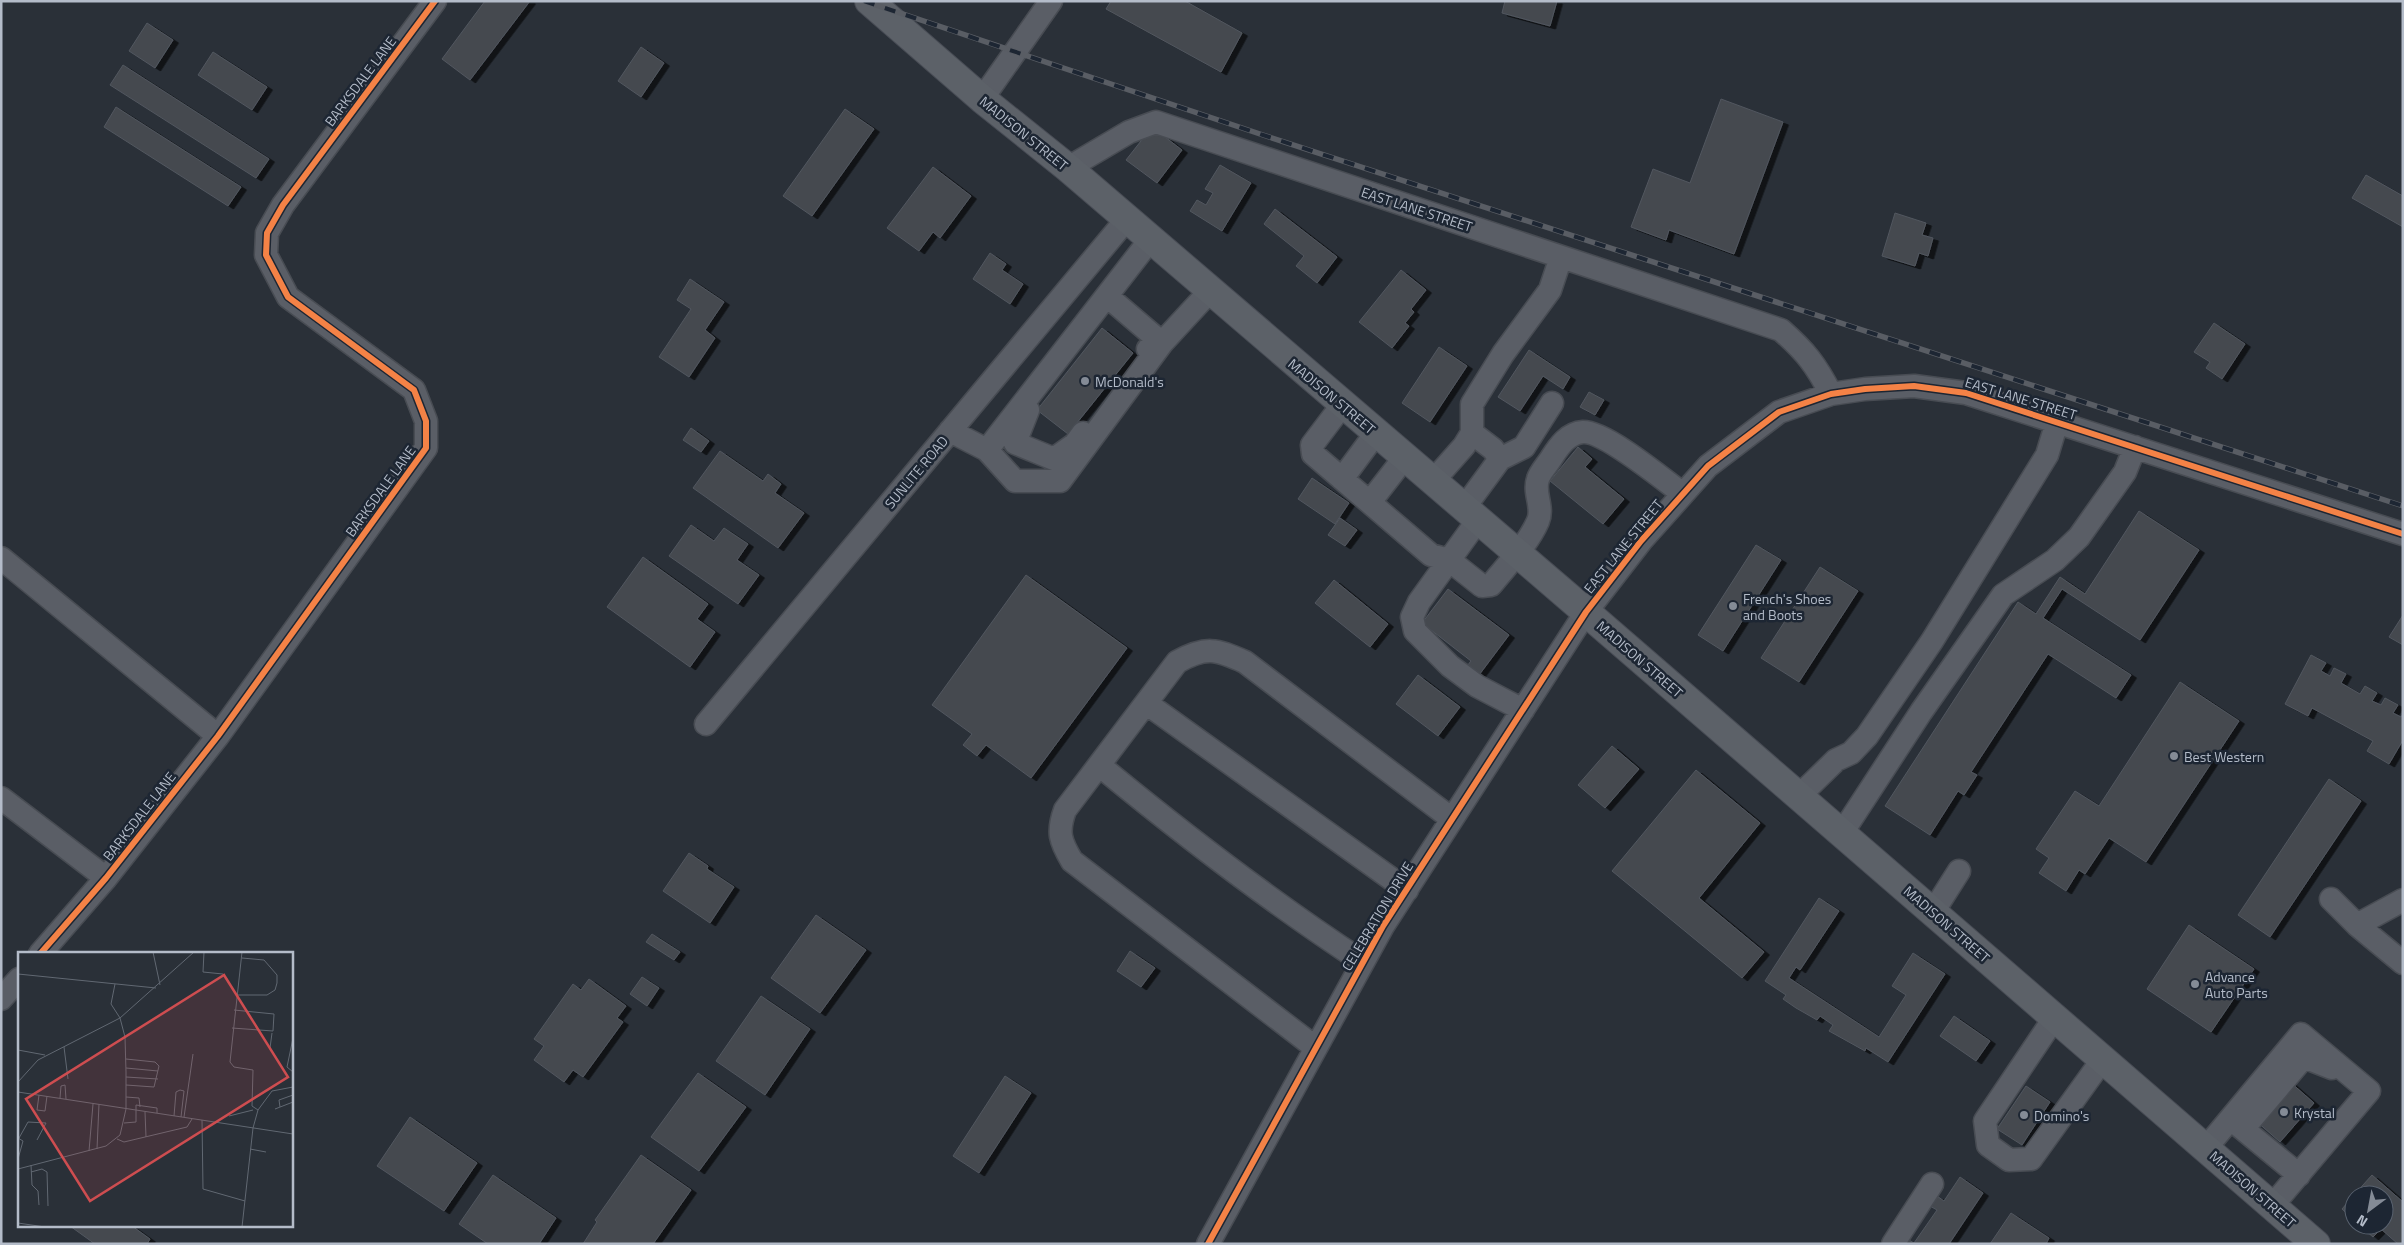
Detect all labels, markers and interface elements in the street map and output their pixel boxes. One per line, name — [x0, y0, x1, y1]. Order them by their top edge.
street label: BARKSDALE LANE — [319, 31, 401, 130]
street label: MADISON STREET — [975, 91, 1073, 176]
street label: EAST LANE STREET — [1359, 181, 1476, 237]
street label: MADISON STREET — [1284, 353, 1381, 439]
place label: McDonald's — [1095, 371, 1164, 392]
street label: EAST LANE STREET — [1963, 371, 2080, 425]
marker: McDonald's — [1079, 375, 1091, 387]
street label: SUNLITE ROAD — [879, 431, 953, 513]
street label: BARKSDALE LANE — [340, 441, 420, 541]
street label: EAST LANE STREET — [1578, 494, 1668, 598]
place label: French's Shoes and Boots — [1743, 588, 1831, 625]
marker: French's Shoes and Boots — [1727, 600, 1739, 612]
street label: MADISON STREET — [1592, 616, 1688, 703]
place label: Best Western — [2184, 746, 2264, 767]
marker: Best Western — [2168, 750, 2180, 762]
street label: BARKSDALE LANE — [97, 767, 181, 865]
street label: CELEBRATION DRIVE — [1336, 857, 1418, 975]
street label: MADISON STREET — [1899, 881, 1995, 968]
inset map — [18, 952, 292, 1228]
place label: Advance Auto Parts — [2205, 966, 2268, 1003]
marker: Advance Auto Parts — [2189, 978, 2201, 990]
place label: Krystal — [2294, 1102, 2335, 1123]
place label: Domino's — [2034, 1105, 2089, 1126]
marker: Krystal — [2278, 1106, 2290, 1118]
marker: Domino's — [2018, 1109, 2030, 1121]
street label: MADISON STREET — [2205, 1146, 2301, 1233]
north arrow — [2344, 1185, 2394, 1235]
text: N — [2352, 1210, 2372, 1233]

